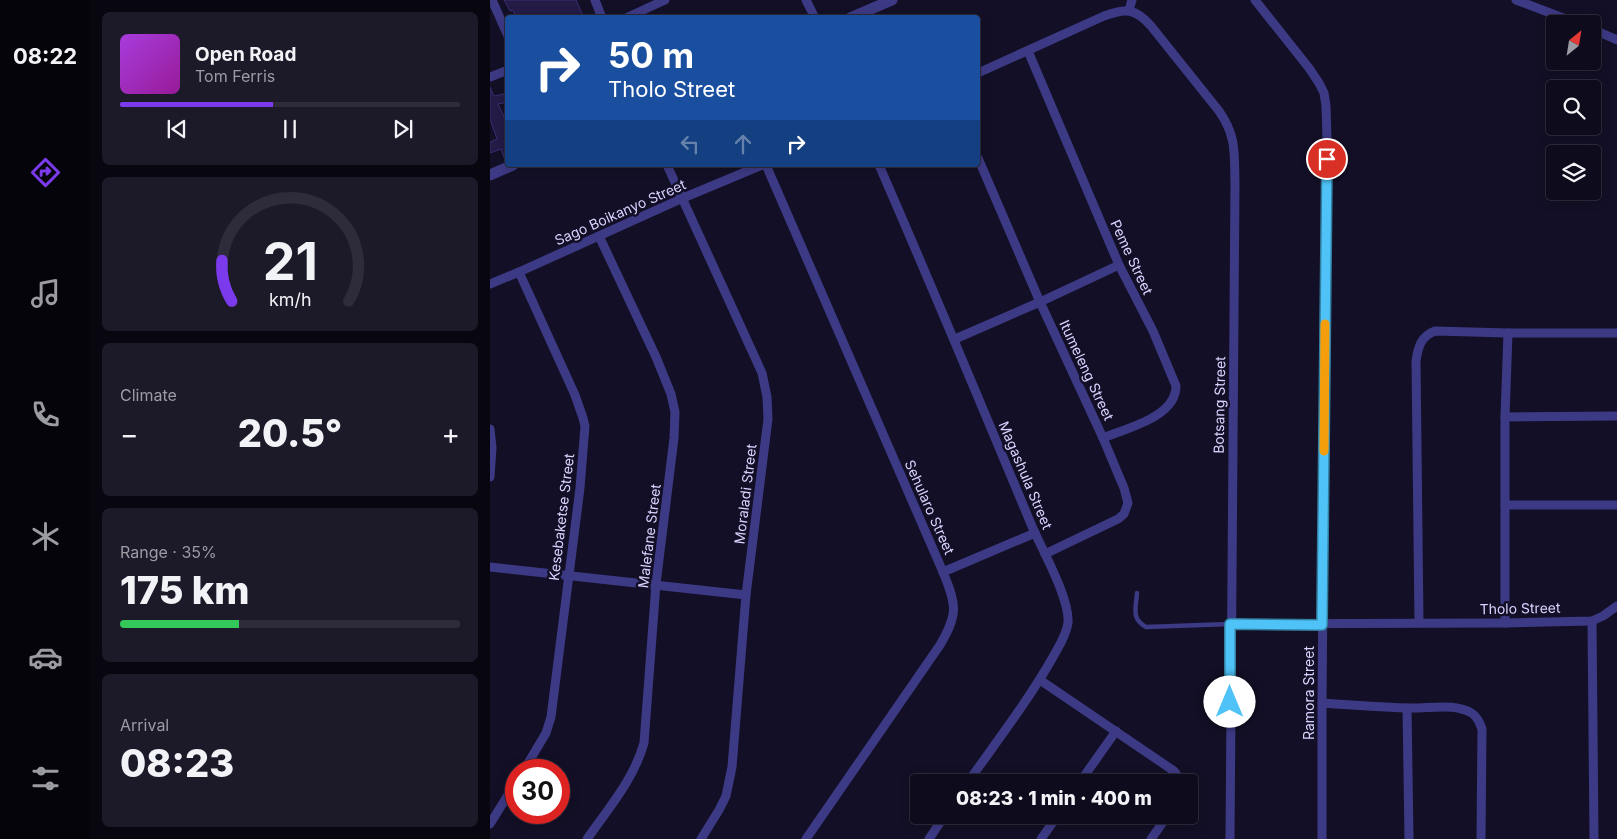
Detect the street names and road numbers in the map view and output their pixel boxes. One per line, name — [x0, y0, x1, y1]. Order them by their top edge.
street label: Sago Boikanyo Street — [552, 175, 689, 249]
street label: Peme Street — [1107, 217, 1157, 298]
street label: Itumeleng Street — [1056, 317, 1118, 423]
street label: Botsang Street — [1210, 356, 1228, 454]
street label: Magashula Street — [996, 418, 1057, 532]
street label: Moraladi Street — [730, 443, 760, 545]
street label: Kesebaketse Street — [545, 452, 577, 582]
street label: Sehularo Street — [902, 457, 959, 557]
street label: Malefane Street — [634, 483, 664, 589]
street label: Tholo Street — [1479, 599, 1561, 617]
street label: Ramora Street — [1300, 646, 1317, 740]

